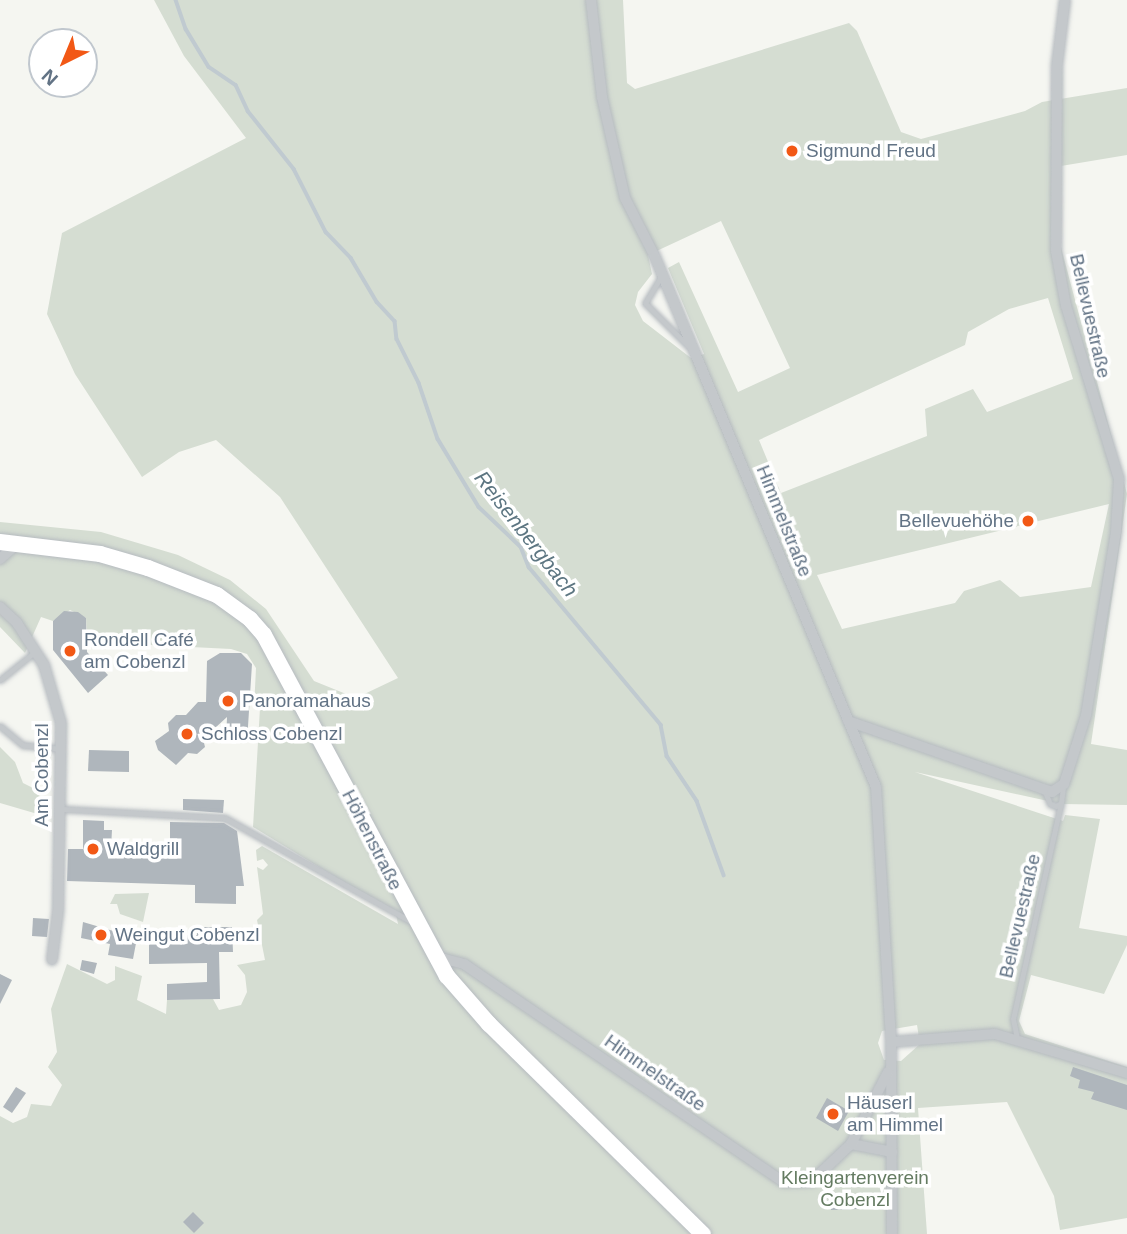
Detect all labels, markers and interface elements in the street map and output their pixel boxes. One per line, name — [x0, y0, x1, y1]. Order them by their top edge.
north arrow — [28, 28, 98, 98]
text: N — [38, 65, 62, 90]
place label: Sigmund Freud — [806, 140, 936, 162]
marker: Sigmund Freud — [784, 143, 800, 159]
street label: Bellevuestraße — [1065, 252, 1115, 380]
street label: Himmelstraße — [751, 462, 817, 580]
water label: Reisenbergbach — [469, 466, 583, 602]
place label: Bellevuehöhe — [899, 510, 1014, 532]
marker: Bellevuehöhe — [1020, 513, 1036, 529]
place label: Rondell Café am Cobenzl — [84, 629, 194, 673]
marker: Rondell Café am Cobenzl — [62, 643, 78, 659]
place label: Panoramahaus — [242, 690, 371, 712]
marker: Panoramahaus — [220, 693, 236, 709]
street label: Am Cobenzl — [31, 723, 53, 827]
place label: Schloss Cobenzl — [201, 723, 343, 745]
marker: Schloss Cobenzl — [179, 726, 195, 742]
street label: Höhenstraße — [337, 786, 407, 894]
place label: Waldgrill — [107, 838, 179, 860]
marker: Waldgrill — [85, 841, 101, 857]
street label: Bellevuestraße — [995, 852, 1045, 980]
place label: Weingut Cobenzl — [115, 924, 259, 946]
marker: Weingut Cobenzl — [93, 927, 109, 943]
street label: Himmelstraße — [600, 1030, 710, 1116]
place label: Häuserl am Himmel — [847, 1092, 943, 1136]
marker: Häuserl am Himmel — [825, 1106, 841, 1122]
park label: Kleingartenverein Cobenzl — [781, 1167, 929, 1211]

